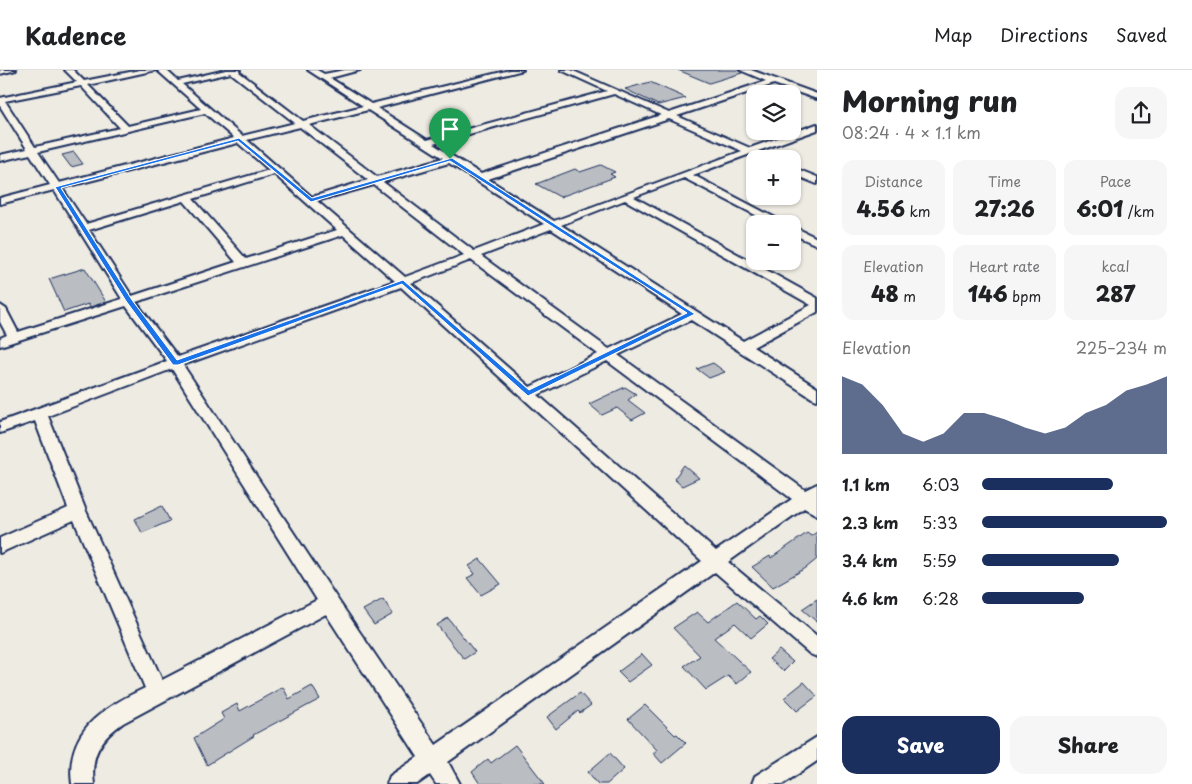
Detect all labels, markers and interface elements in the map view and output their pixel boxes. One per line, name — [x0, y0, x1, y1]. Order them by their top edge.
text: Kadence — [25, 17, 126, 53]
text: Map — [934, 21, 972, 48]
text: Directions — [1000, 21, 1088, 48]
text: Saved — [1116, 21, 1167, 48]
text: Morning run — [842, 79, 1018, 122]
map controls — [746, 85, 801, 270]
button: layers — [746, 85, 801, 140]
button: share — [1115, 87, 1167, 139]
pin — [429, 108, 471, 159]
icon: arrive — [436, 115, 464, 143]
text: 08:24 · 4 × 1.1 km — [842, 120, 981, 144]
button: + — [746, 150, 801, 205]
text: Distance — [864, 171, 923, 192]
text: Time — [988, 171, 1021, 192]
text: Pace — [1100, 171, 1131, 192]
text: 4.56 — [856, 192, 905, 224]
text: 27:26 — [974, 192, 1035, 224]
text: 6:01 — [1076, 192, 1123, 224]
text: km — [905, 201, 931, 222]
text: /km — [1123, 201, 1155, 222]
button: − — [746, 215, 801, 270]
text: Elevation — [863, 256, 924, 277]
text: Heart rate — [969, 256, 1040, 277]
text: kcal — [1102, 256, 1129, 277]
text: 48 — [871, 277, 899, 309]
text: 146 — [968, 277, 1008, 309]
text: 287 — [1096, 277, 1135, 309]
text: m — [899, 286, 916, 307]
text: bpm — [1008, 286, 1041, 307]
text: Elevation — [842, 335, 911, 359]
text: 225–234 m — [1076, 335, 1167, 359]
text: 1.1 km — [842, 472, 890, 496]
text: 6:03 — [922, 472, 960, 496]
text: 2.3 km — [842, 510, 898, 534]
text: 5:33 — [922, 510, 958, 534]
text: 3.4 km — [842, 548, 898, 572]
text: 5:59 — [922, 548, 957, 572]
text: 4.6 km — [842, 586, 898, 610]
text: 6:28 — [922, 586, 959, 610]
button: Save — [842, 716, 1000, 774]
button: Share — [1010, 716, 1167, 774]

